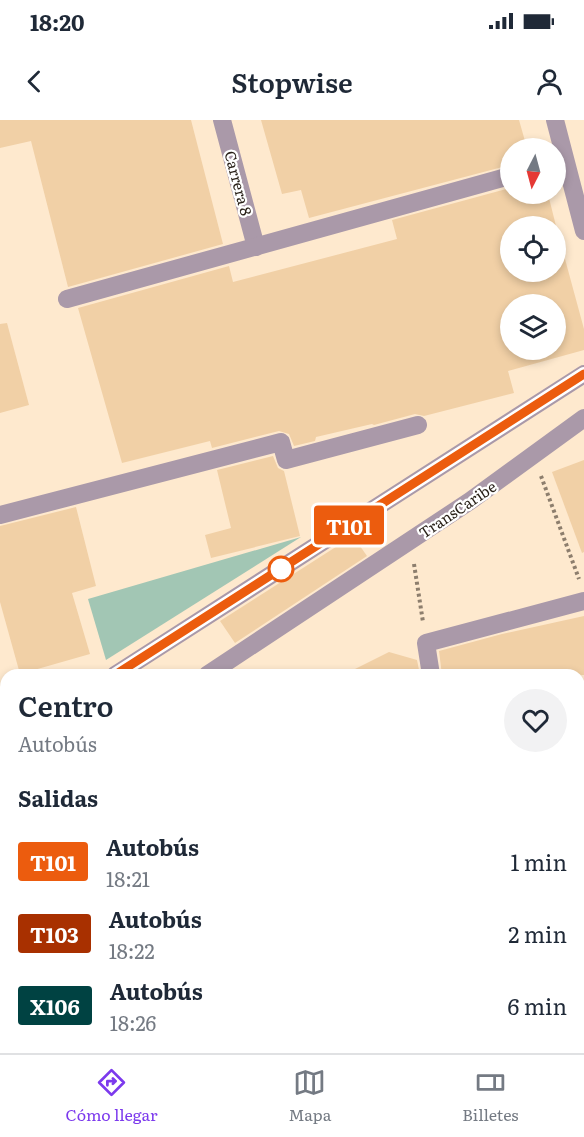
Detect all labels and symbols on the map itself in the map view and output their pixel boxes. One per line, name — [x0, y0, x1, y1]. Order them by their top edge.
north arrow — [500, 138, 566, 204]
street label: Carrera 8 — [219, 148, 259, 218]
street label: TransCaribe — [414, 474, 501, 543]
line badge: T101 — [307, 506, 391, 544]
unlabelled marker — [268, 556, 294, 582]

